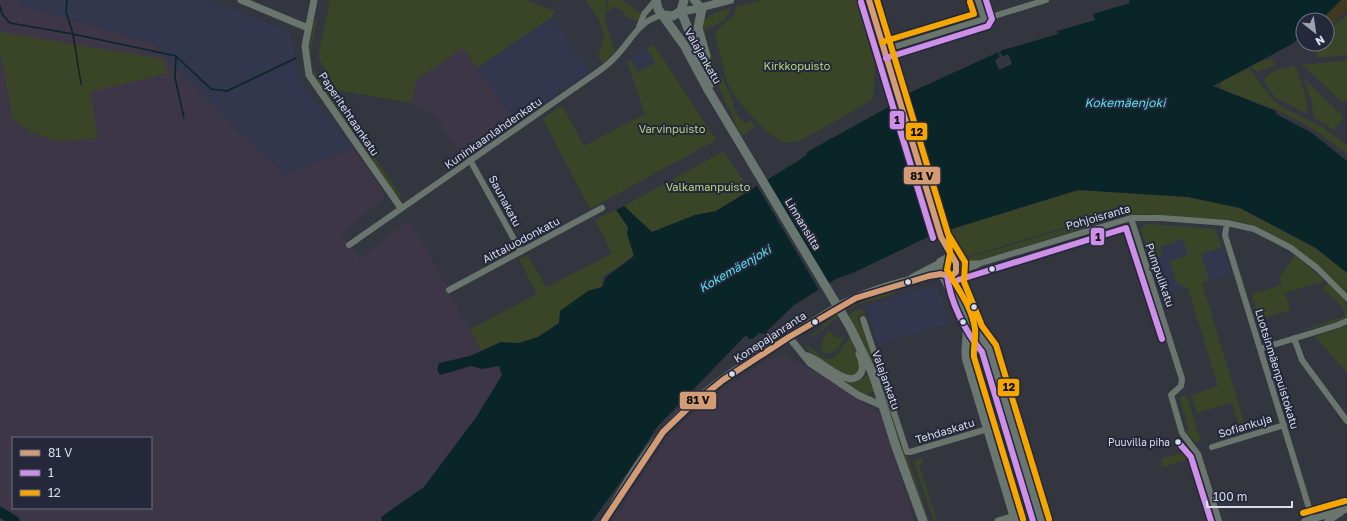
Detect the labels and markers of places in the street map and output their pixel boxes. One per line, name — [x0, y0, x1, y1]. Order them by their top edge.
unlabelled marker — [987, 264, 997, 274]
unlabelled marker — [903, 277, 913, 287]
unlabelled marker — [969, 302, 979, 312]
unlabelled marker — [810, 317, 820, 327]
unlabelled marker — [958, 317, 968, 327]
unlabelled marker — [727, 369, 737, 379]
place label: Puuvilla piha — [1108, 436, 1170, 448]
marker: Puuvilla piha — [1173, 437, 1183, 447]

